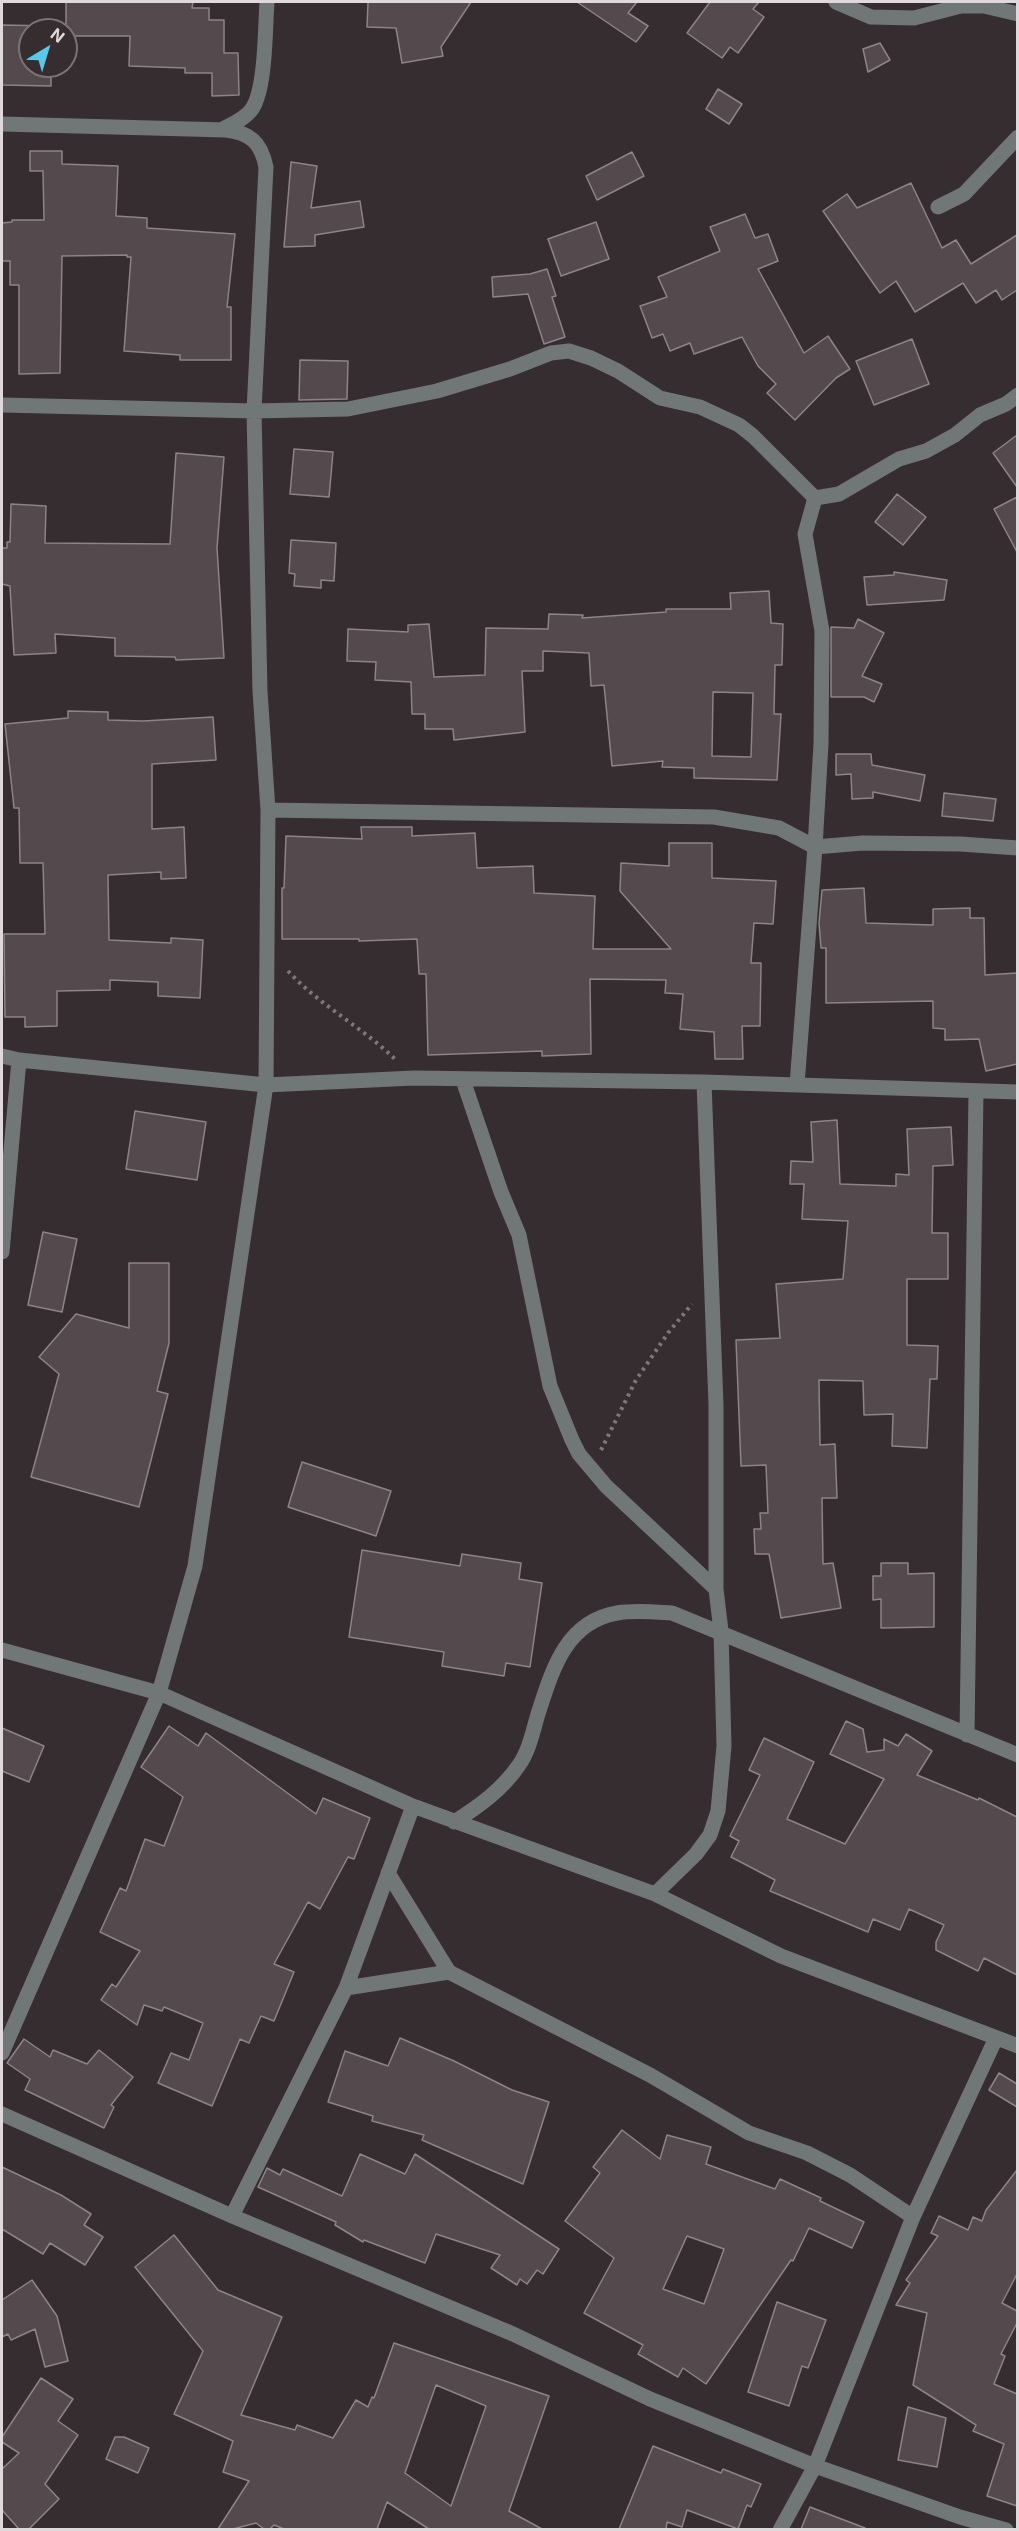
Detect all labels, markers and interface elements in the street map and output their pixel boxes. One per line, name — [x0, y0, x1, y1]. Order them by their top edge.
north arrow — [18, 18, 78, 78]
text: N — [47, 24, 69, 47]

